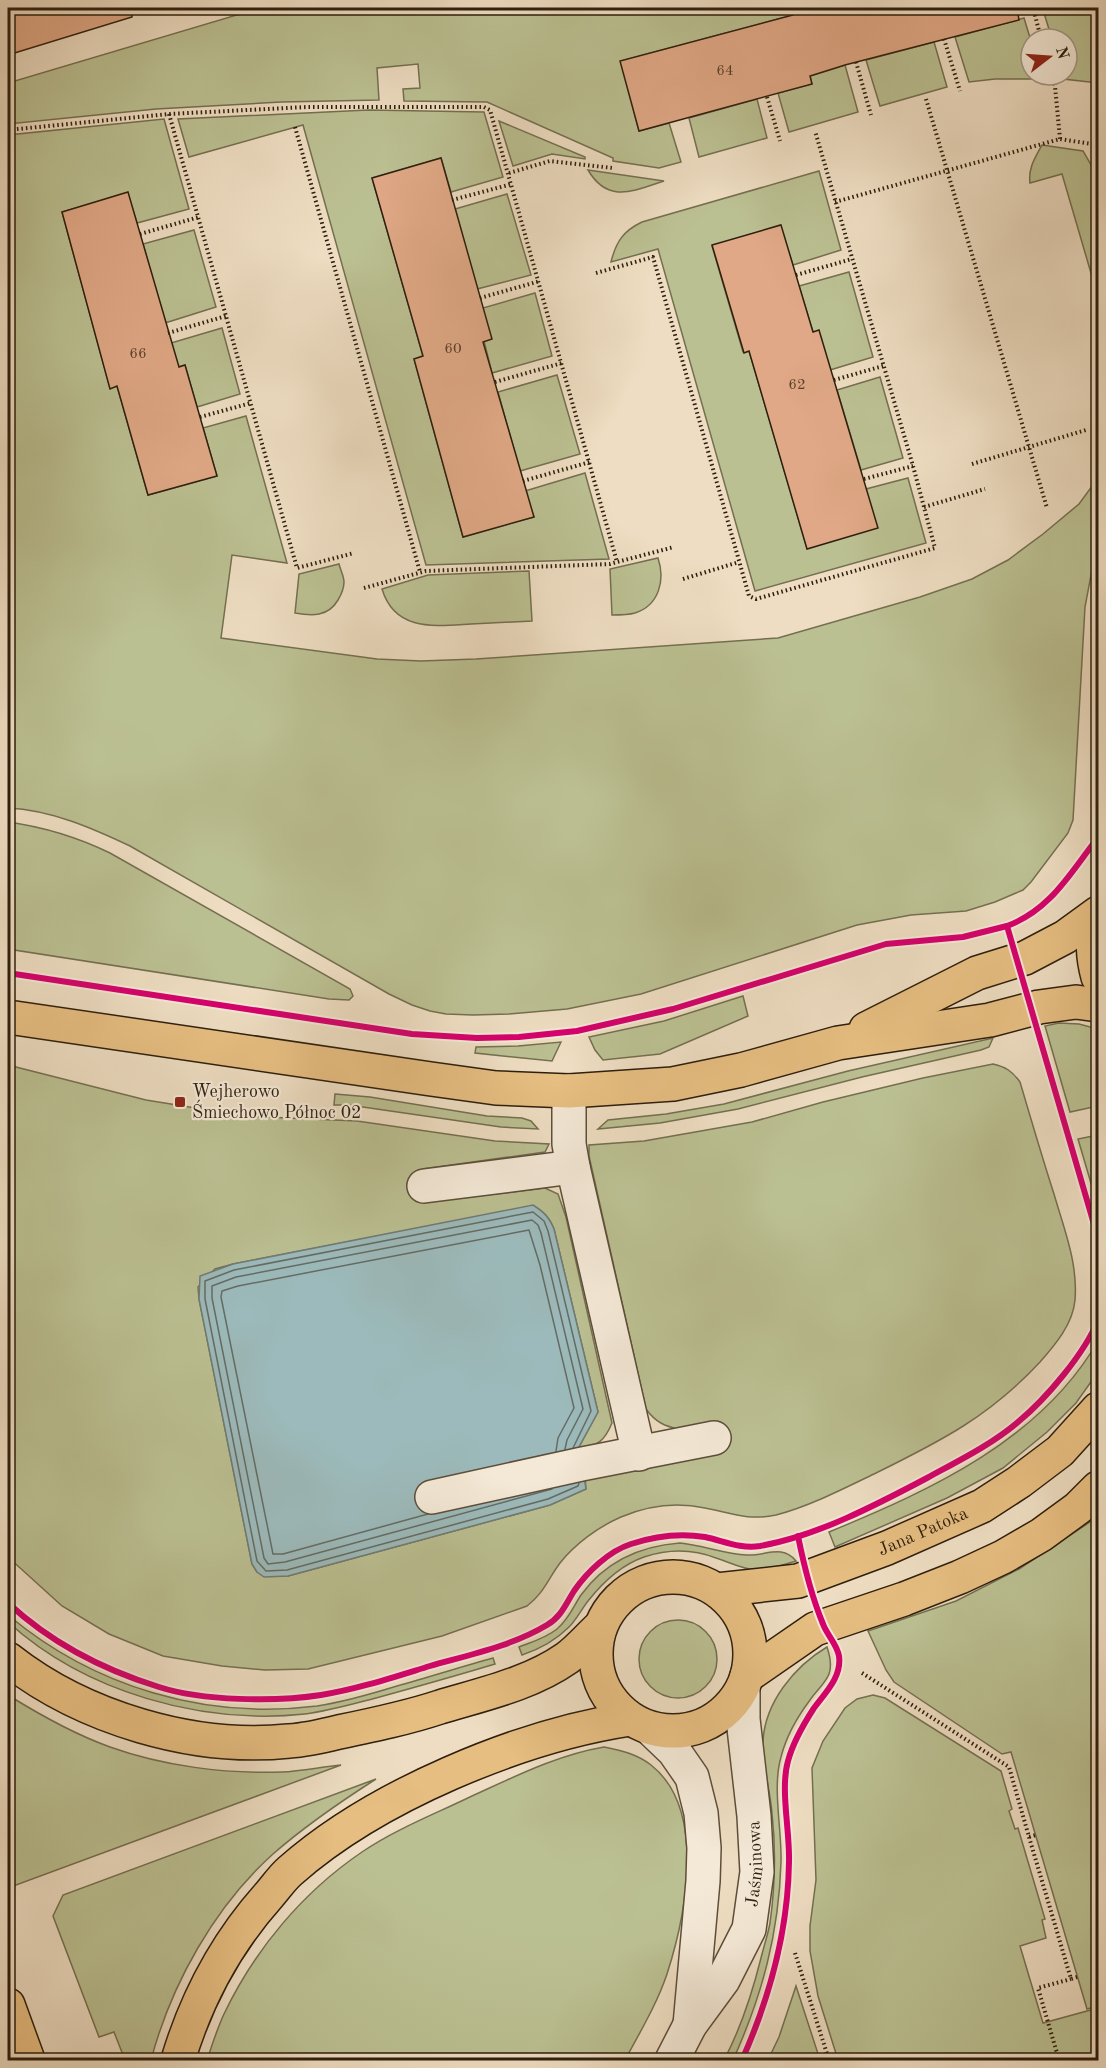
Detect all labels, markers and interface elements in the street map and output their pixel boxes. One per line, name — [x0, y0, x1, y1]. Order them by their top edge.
north arrow — [1019, 27, 1079, 87]
text: N — [1052, 45, 1071, 62]
house number: 64 — [716, 64, 734, 79]
house number: 60 — [444, 342, 462, 357]
house number: 66 — [129, 347, 147, 362]
house number: 62 — [788, 378, 806, 393]
place label: Wejherowo Śmiechowo Północ 02 — [192, 1083, 362, 1122]
marker: Wejherowo Śmiechowo Północ 02 — [173, 1095, 187, 1109]
street label: Jana Patoka — [876, 1504, 971, 1559]
street label: Jaśminowa — [743, 1820, 767, 1908]

